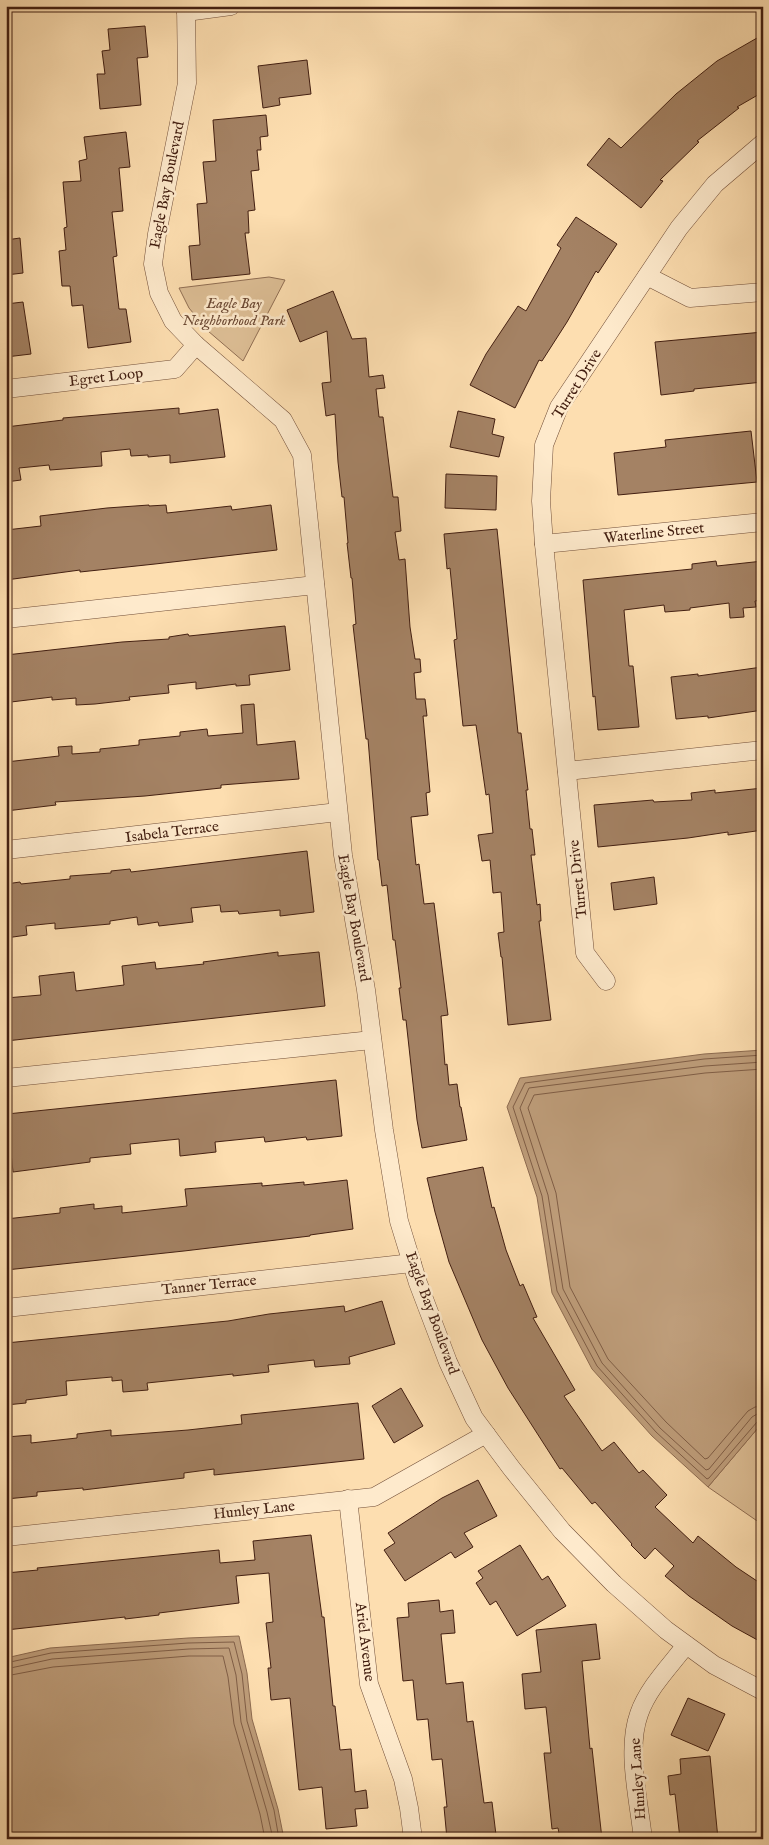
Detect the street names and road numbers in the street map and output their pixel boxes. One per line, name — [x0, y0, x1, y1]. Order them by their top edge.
street label: Eagle Bay Boulevard — [145, 119, 189, 250]
street label: Turret Drive — [548, 346, 606, 422]
street label: Egret Loop — [68, 363, 144, 391]
street label: Waterline Street — [603, 518, 705, 548]
street label: Isabela Terrace — [124, 817, 220, 847]
street label: Turret Drive — [564, 839, 592, 919]
street label: Eagle Bay Boulevard — [333, 853, 375, 984]
street label: Eagle Bay Boulevard — [401, 1249, 463, 1378]
street label: Tanner Terrace — [161, 1271, 257, 1299]
street label: Hunley Lane — [212, 1496, 296, 1524]
street label: Ariel Avenue — [351, 1600, 379, 1683]
street label: Hunley Lane — [626, 1737, 650, 1821]

